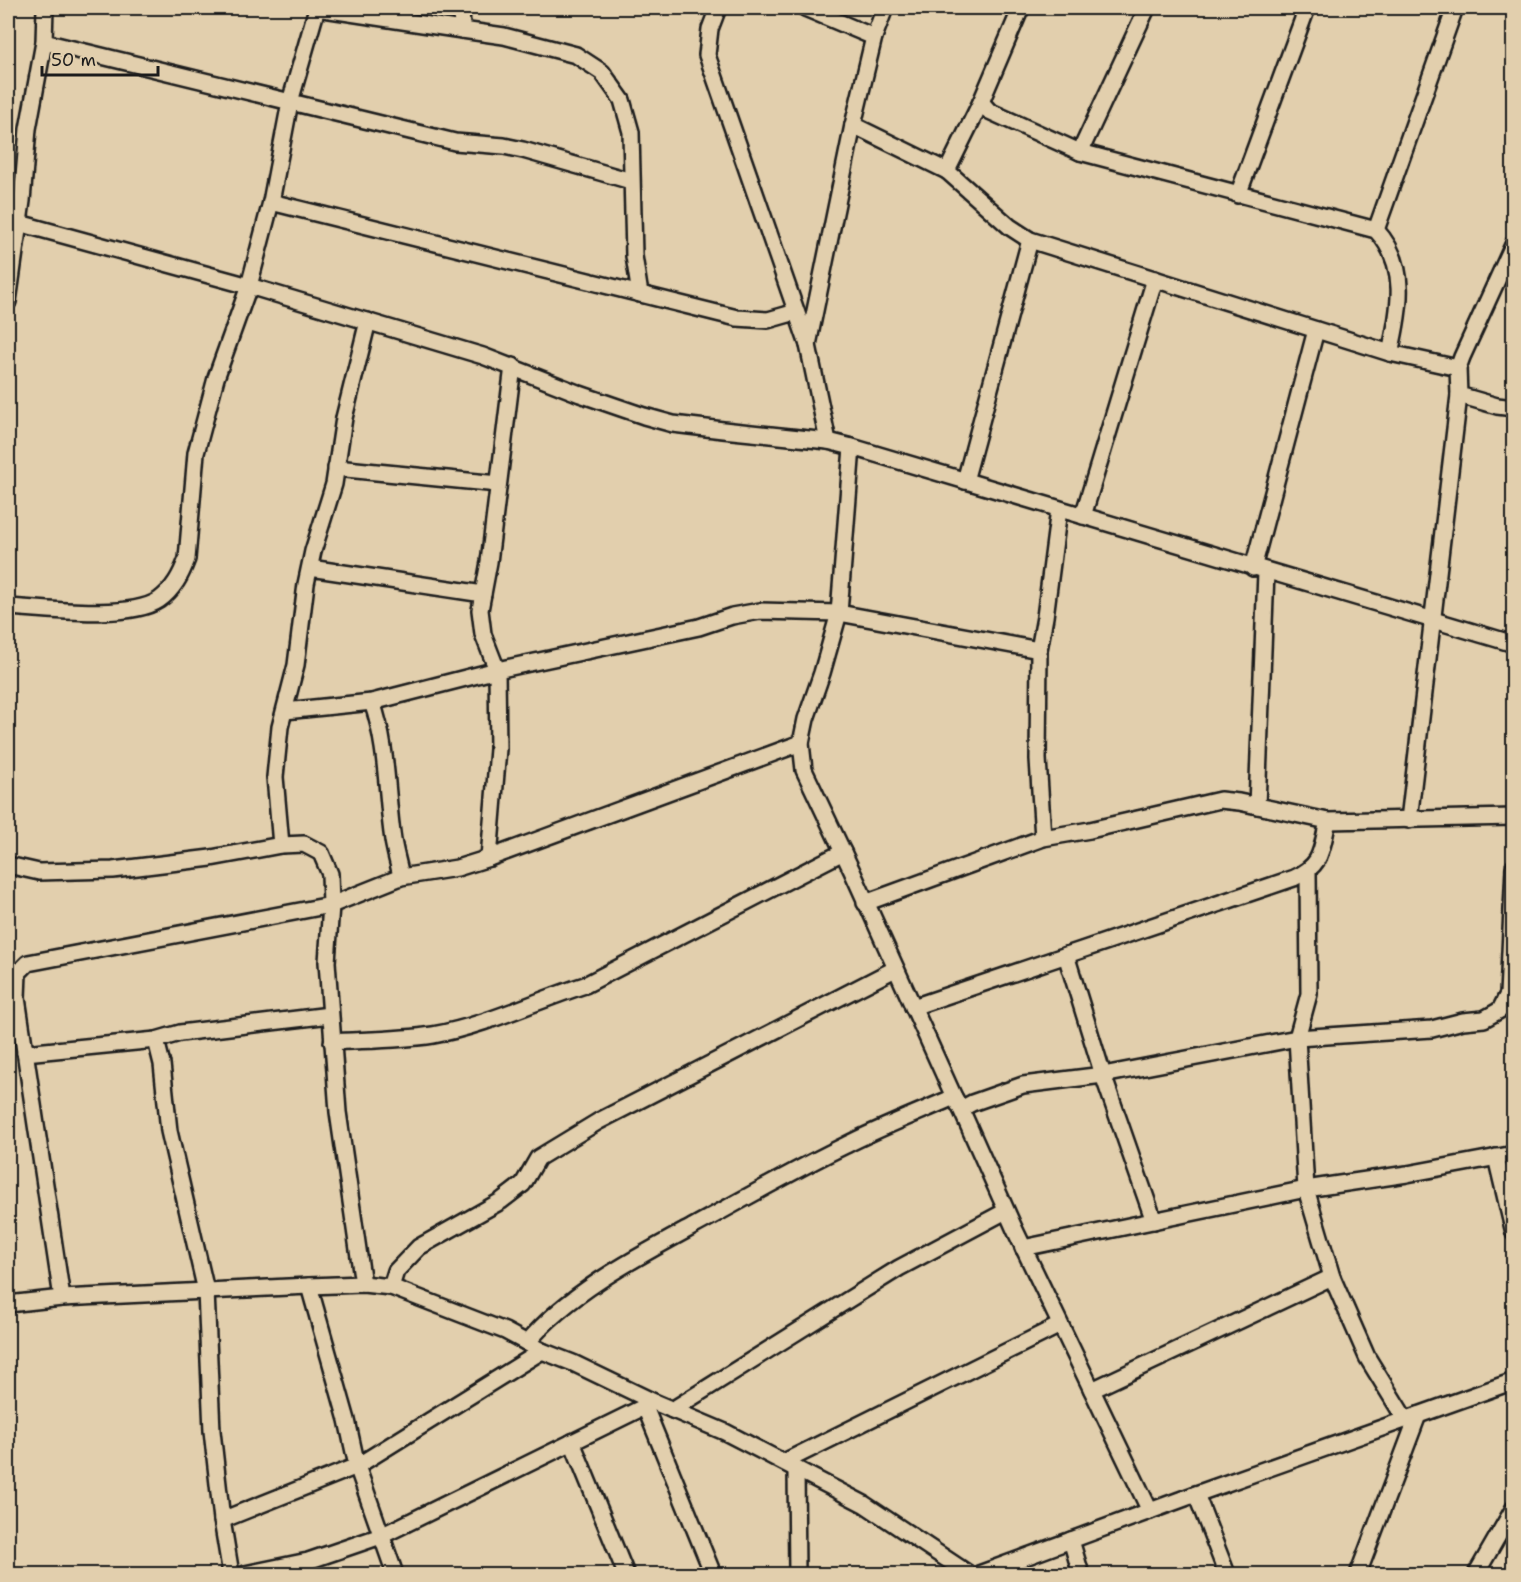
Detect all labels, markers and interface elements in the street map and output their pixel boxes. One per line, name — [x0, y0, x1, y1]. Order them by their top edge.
scale bar — [42, 39, 158, 77]
text: 50 m — [51, 48, 96, 72]

